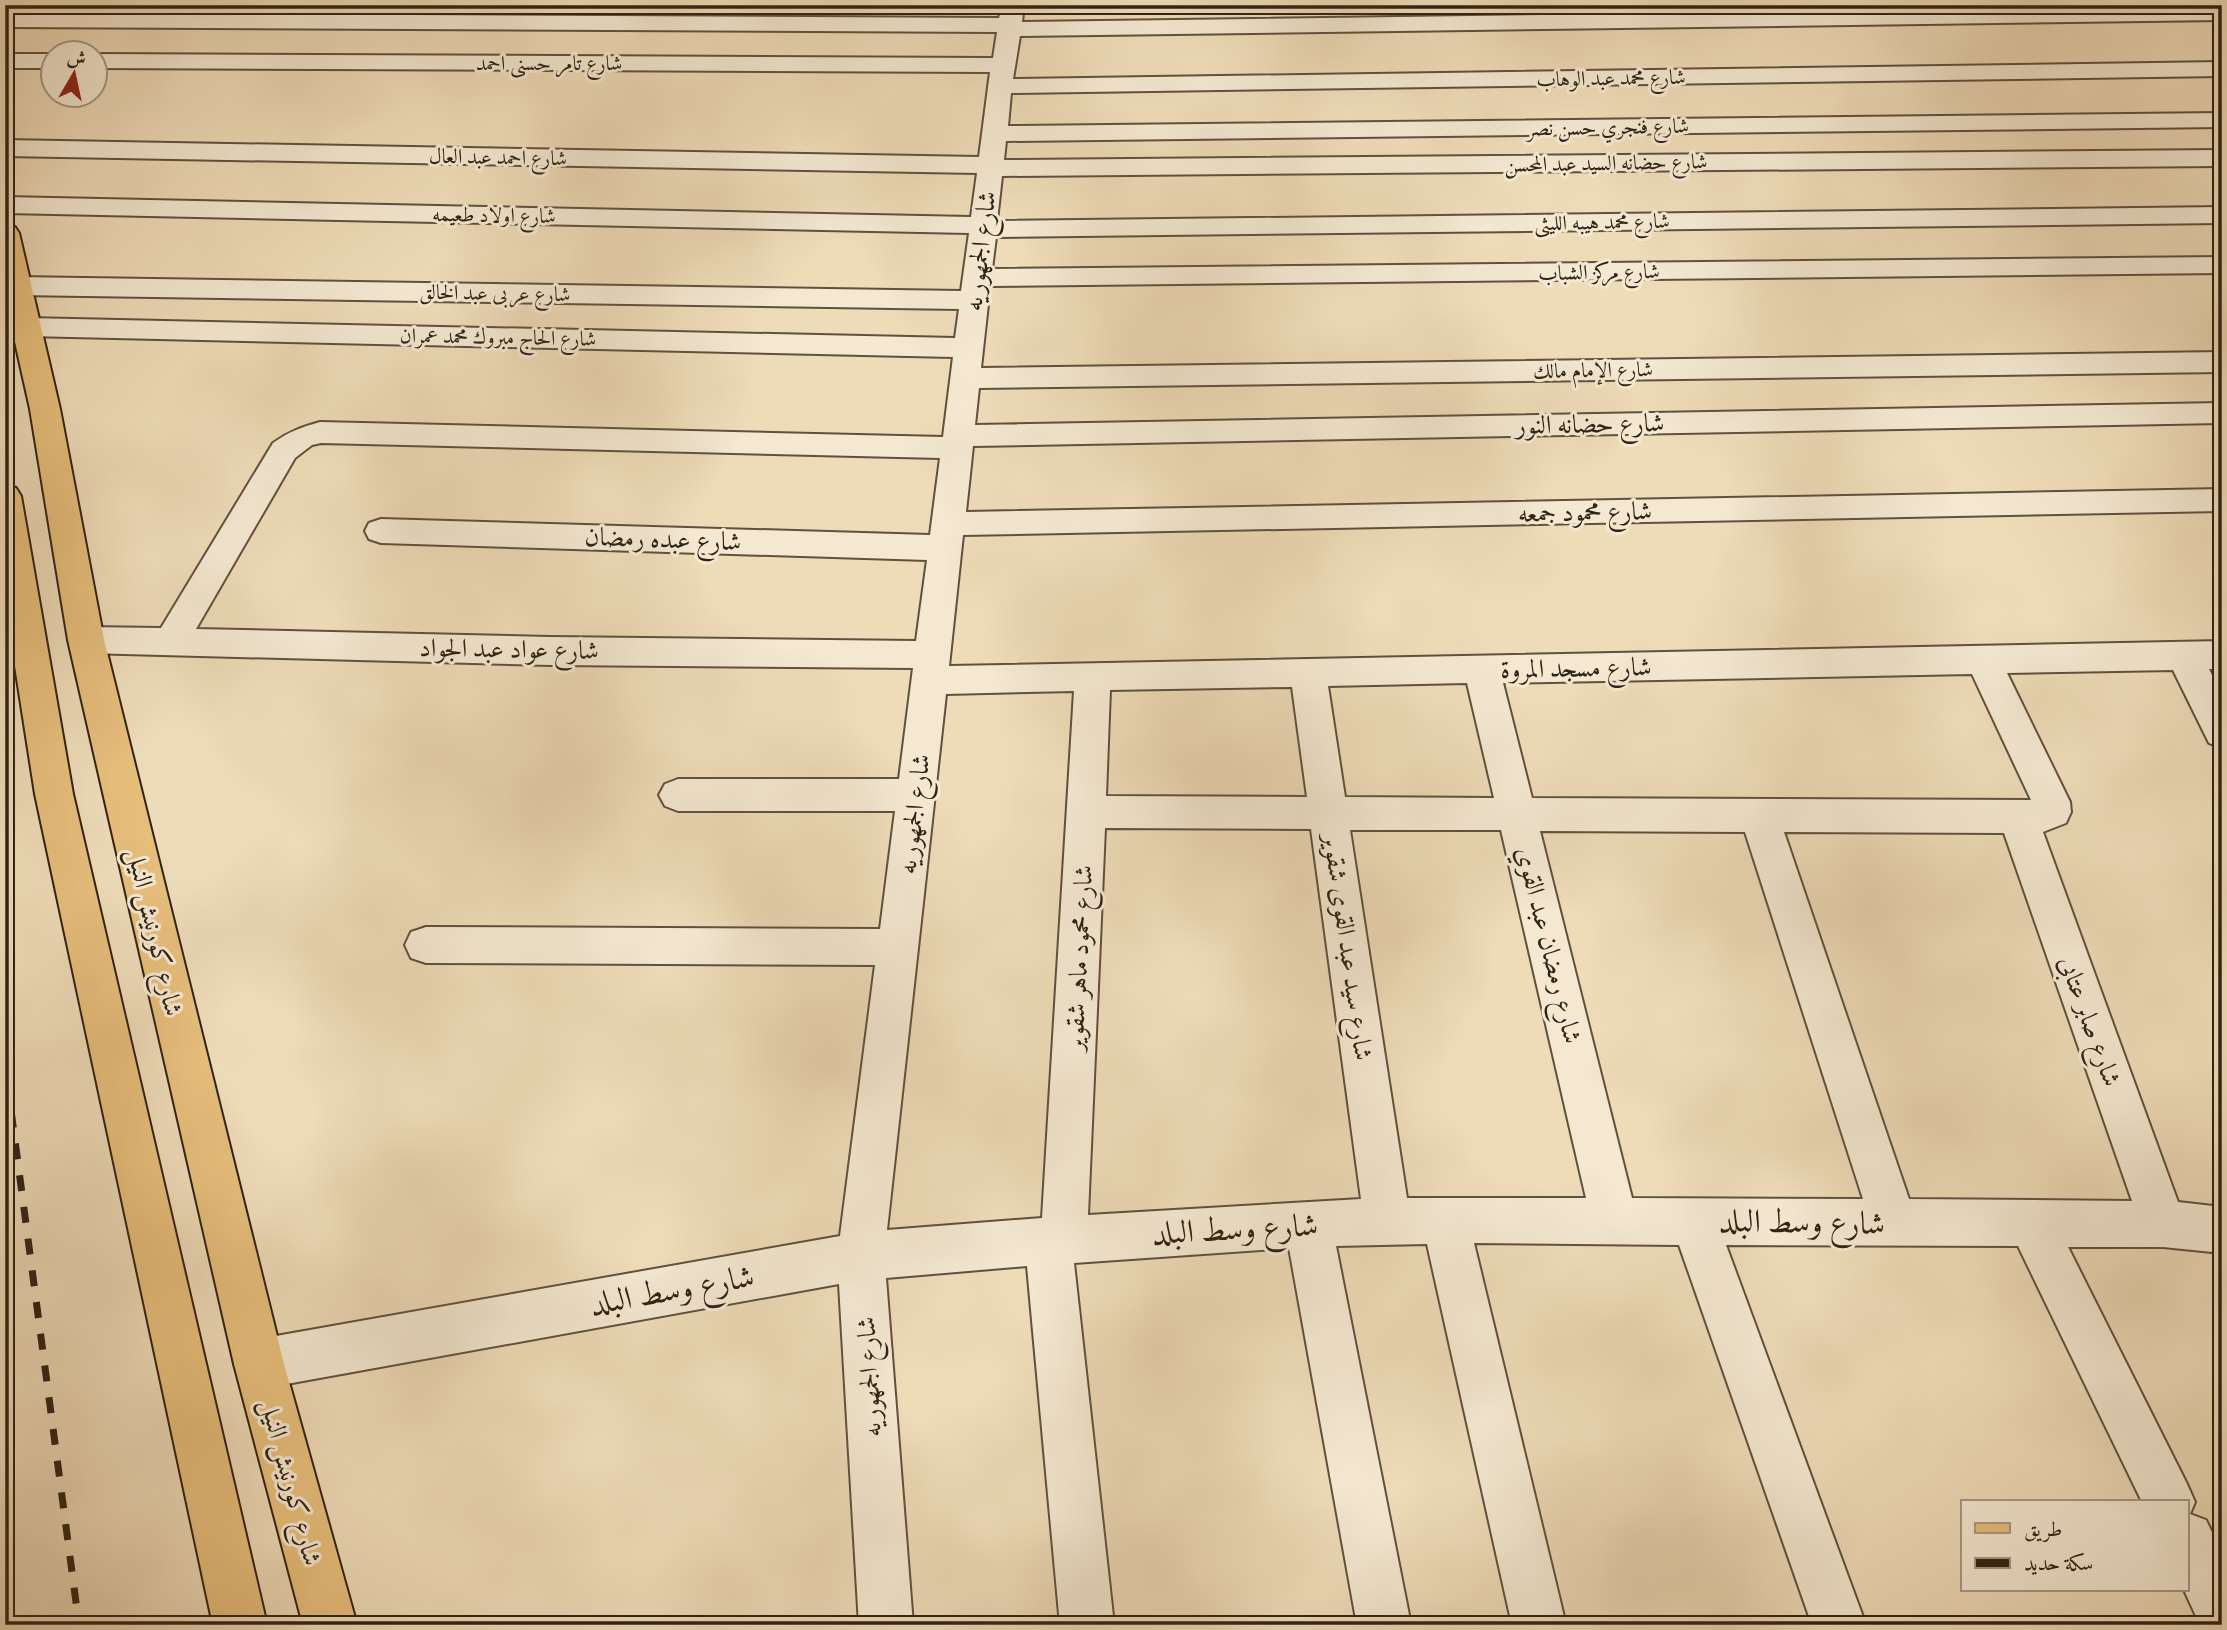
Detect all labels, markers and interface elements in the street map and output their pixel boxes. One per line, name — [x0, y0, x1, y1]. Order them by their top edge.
north arrow — [38, 38, 108, 108]
text: ش — [65, 46, 88, 71]
street label: شارع تامر حسنى احمد — [476, 51, 622, 81]
street label: شارع محمد عبد الوهاب — [1536, 65, 1686, 97]
street label: شارع فنجري حسن نصر — [1525, 114, 1689, 146]
street label: شارع احمد عبد العال — [429, 144, 567, 176]
street label: شارع حضانه السيد عبد المحسن — [1504, 149, 1708, 183]
street label: شارع الجمهوريه — [957, 189, 1009, 313]
street label: شارع اولاد طعيمه — [432, 202, 556, 234]
street label: شارع محمد هيبه الليثى — [1534, 209, 1670, 241]
street label: شارع مركز الشباب — [1538, 259, 1660, 291]
street label: شارع عربى عبد الخالق — [419, 280, 571, 312]
street label: شارع الحاج مبروك محمد عمران — [399, 323, 597, 358]
street label: شارع الإمام مالك — [1533, 357, 1653, 389]
street label: شارع حضانه النور — [1512, 407, 1665, 447]
street label: شارع محمود جمعه — [1518, 495, 1653, 535]
street label: شارع عبده رمضان — [584, 521, 742, 563]
street label: شارع عواد عبد الجواد — [419, 632, 599, 672]
street label: شارع مسجد المروة — [1500, 651, 1652, 691]
street label: شارع الجمهوريه — [891, 752, 943, 876]
street label: شارع سيد عبد القوى شقوير — [1310, 829, 1379, 1063]
street label: شارع رمضان عبد القوي — [1504, 843, 1588, 1048]
street label: شارع كورنيش النيل — [115, 845, 189, 1020]
street label: شارع محمود ماهر شقوير — [1058, 864, 1105, 1055]
street label: شارع صابر عتابى — [2046, 952, 2128, 1093]
street label: شارع وسط البلد — [1718, 1202, 1885, 1250]
street label: شارع وسط البلد — [1151, 1206, 1319, 1260]
street label: شارع وسط البلد — [587, 1257, 758, 1331]
street label: شارع الجمهوريه — [850, 1316, 894, 1438]
street label: شارع كورنيش النيل — [248, 1395, 328, 1570]
legend — [1961, 1500, 2188, 1592]
text: طريق — [2024, 1517, 2062, 1542]
text: سكة حديد — [2024, 1551, 2094, 1576]

